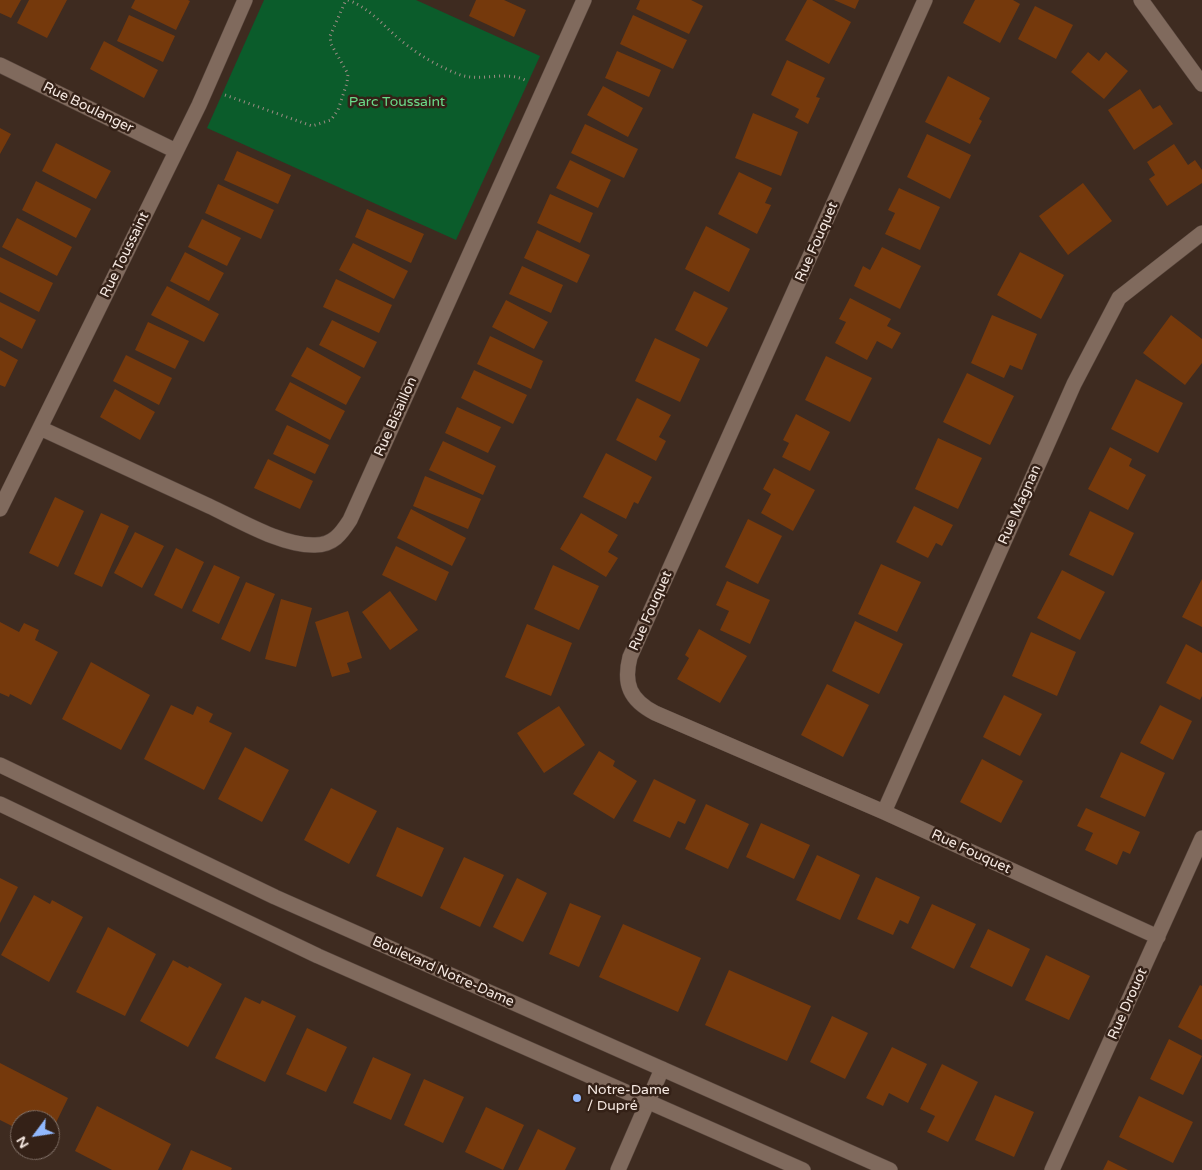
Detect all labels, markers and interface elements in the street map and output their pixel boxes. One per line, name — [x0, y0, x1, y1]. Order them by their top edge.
street label: Rue Boulanger — [40, 79, 136, 137]
park label: Parc Toussaint — [349, 94, 445, 110]
street label: Rue Fouquet — [792, 199, 842, 285]
street label: Rue Toussaint — [97, 209, 153, 301]
street label: Rue Bisaillon — [371, 375, 421, 459]
street label: Rue Magnan — [995, 463, 1045, 547]
street label: Rue Fouquet — [626, 568, 676, 654]
street label: Rue Fouquet — [929, 826, 1013, 878]
street label: Boulevard Notre-Dame — [369, 933, 517, 1011]
street label: Rue Drouot — [1105, 966, 1151, 1042]
place label: Notre-Dame / Dupré — [587, 1082, 670, 1114]
marker: Notre-Dame / Dupré — [571, 1092, 583, 1104]
north arrow — [10, 1110, 60, 1160]
text: N — [12, 1133, 33, 1152]

